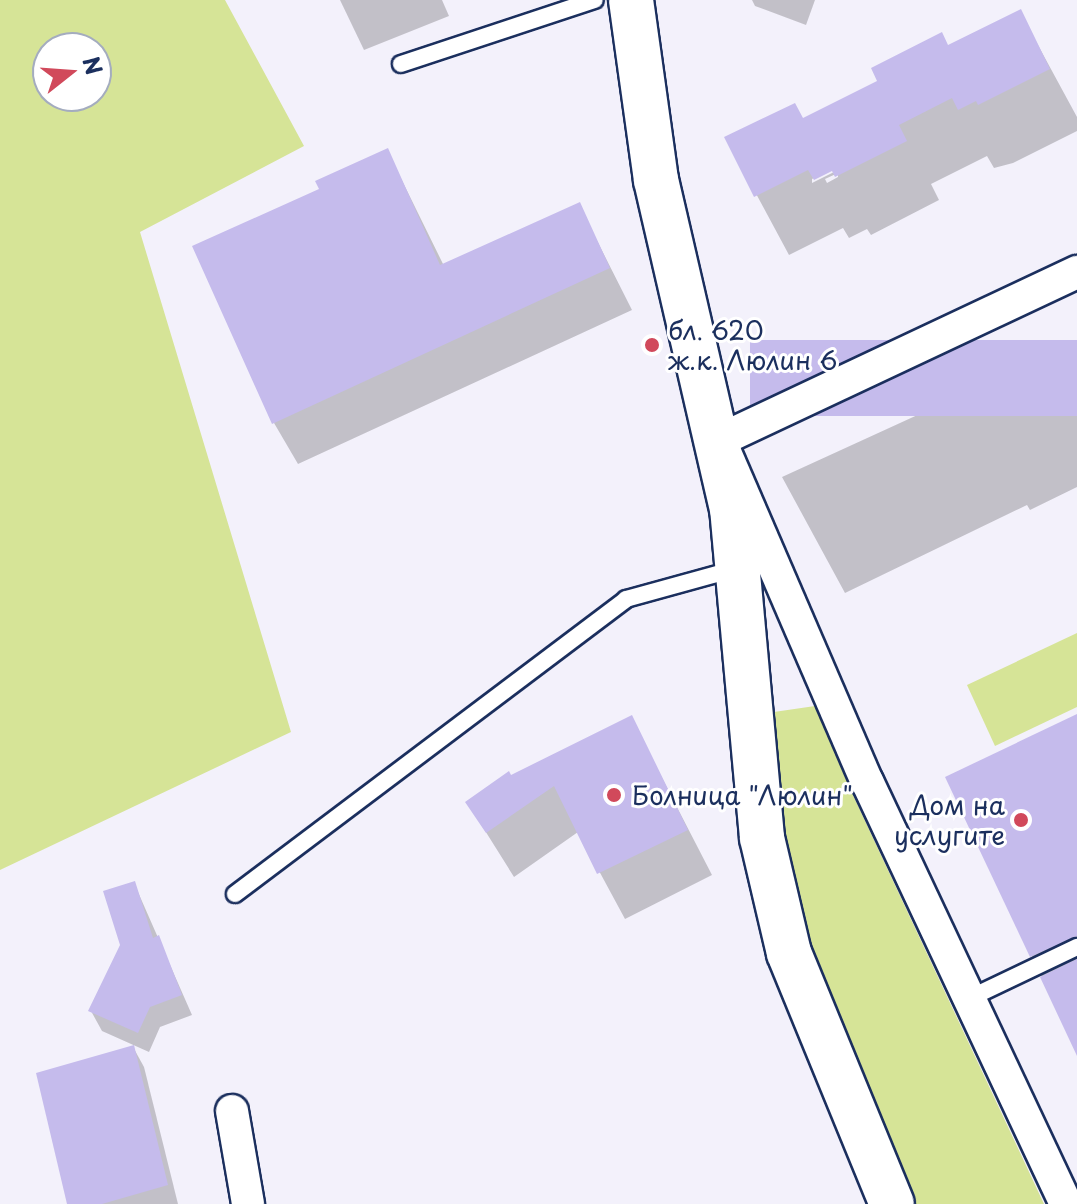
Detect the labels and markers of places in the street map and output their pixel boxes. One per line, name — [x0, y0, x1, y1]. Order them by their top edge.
place label: бл. 620 ж.к. Люлин 6 — [668, 314, 838, 376]
marker: бл. 620 ж.к. Люлин 6 — [643, 336, 661, 354]
place label: Болница "Люлин" — [632, 779, 854, 811]
marker: Болница "Люлин" — [603, 784, 625, 806]
place label: Дом на услугите — [894, 789, 1005, 850]
marker: Дом на услугите — [1012, 811, 1030, 829]

